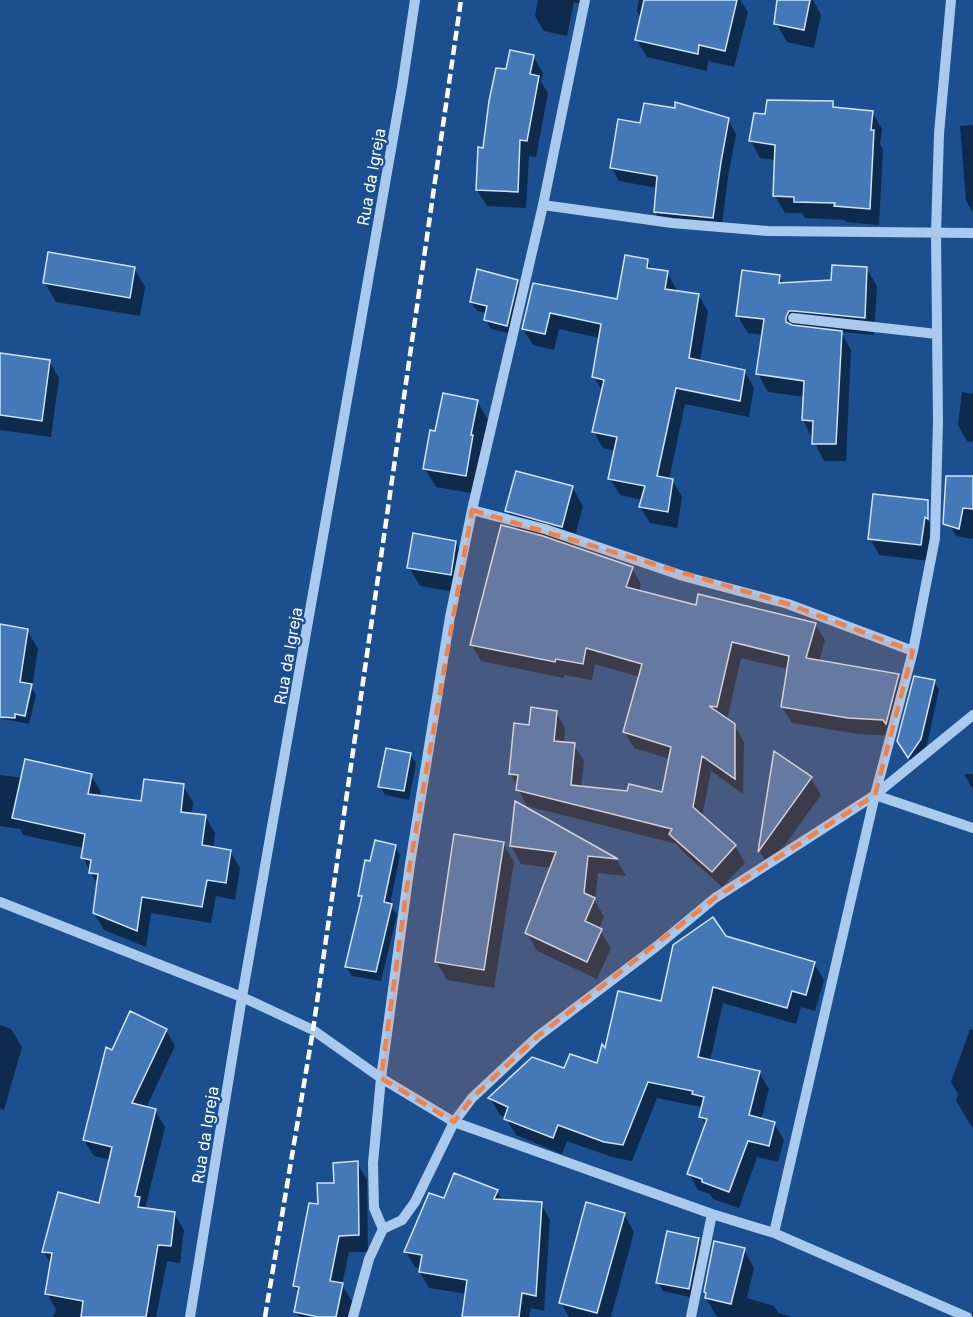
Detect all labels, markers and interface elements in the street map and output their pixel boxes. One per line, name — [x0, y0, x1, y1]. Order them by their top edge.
street label: Rua da Igreja — [353, 127, 389, 227]
street label: Rua da Igreja — [270, 606, 306, 706]
street label: Rua da Igreja — [187, 1085, 223, 1185]

